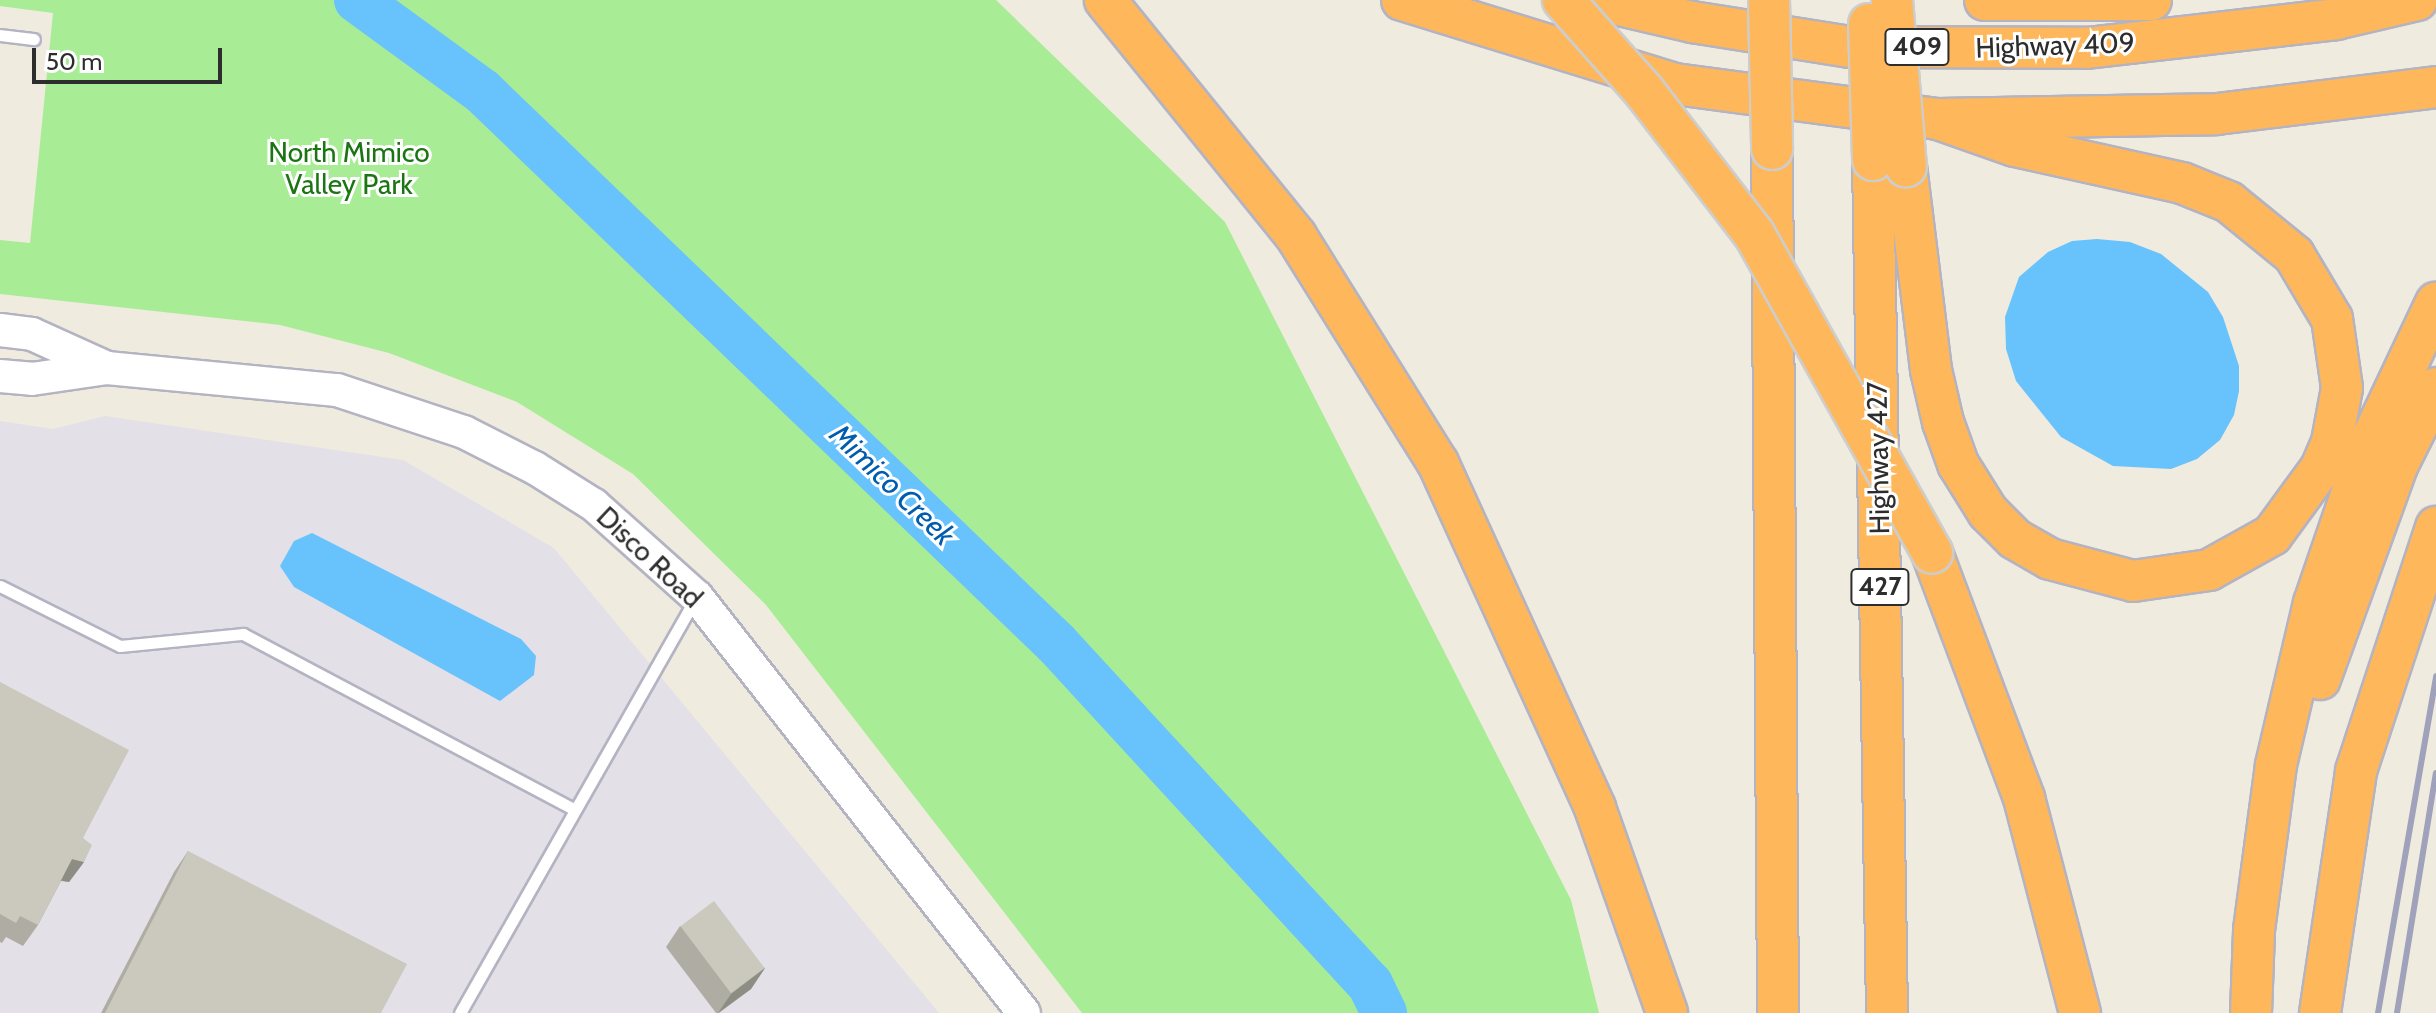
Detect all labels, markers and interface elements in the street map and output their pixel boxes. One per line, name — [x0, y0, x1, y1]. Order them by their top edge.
road number: 409 — [1883, 25, 1951, 69]
street label: Highway 409 — [1975, 25, 2135, 65]
scale bar — [36, 32, 226, 82]
text: 50 m — [46, 47, 102, 76]
park label: North Mimico Valley Park — [268, 135, 430, 201]
street label: Highway 427 — [1860, 381, 1896, 535]
water label: Mimico Creek — [822, 417, 962, 553]
street label: Disco Road — [590, 499, 710, 615]
road number: 427 — [1850, 565, 1910, 609]

